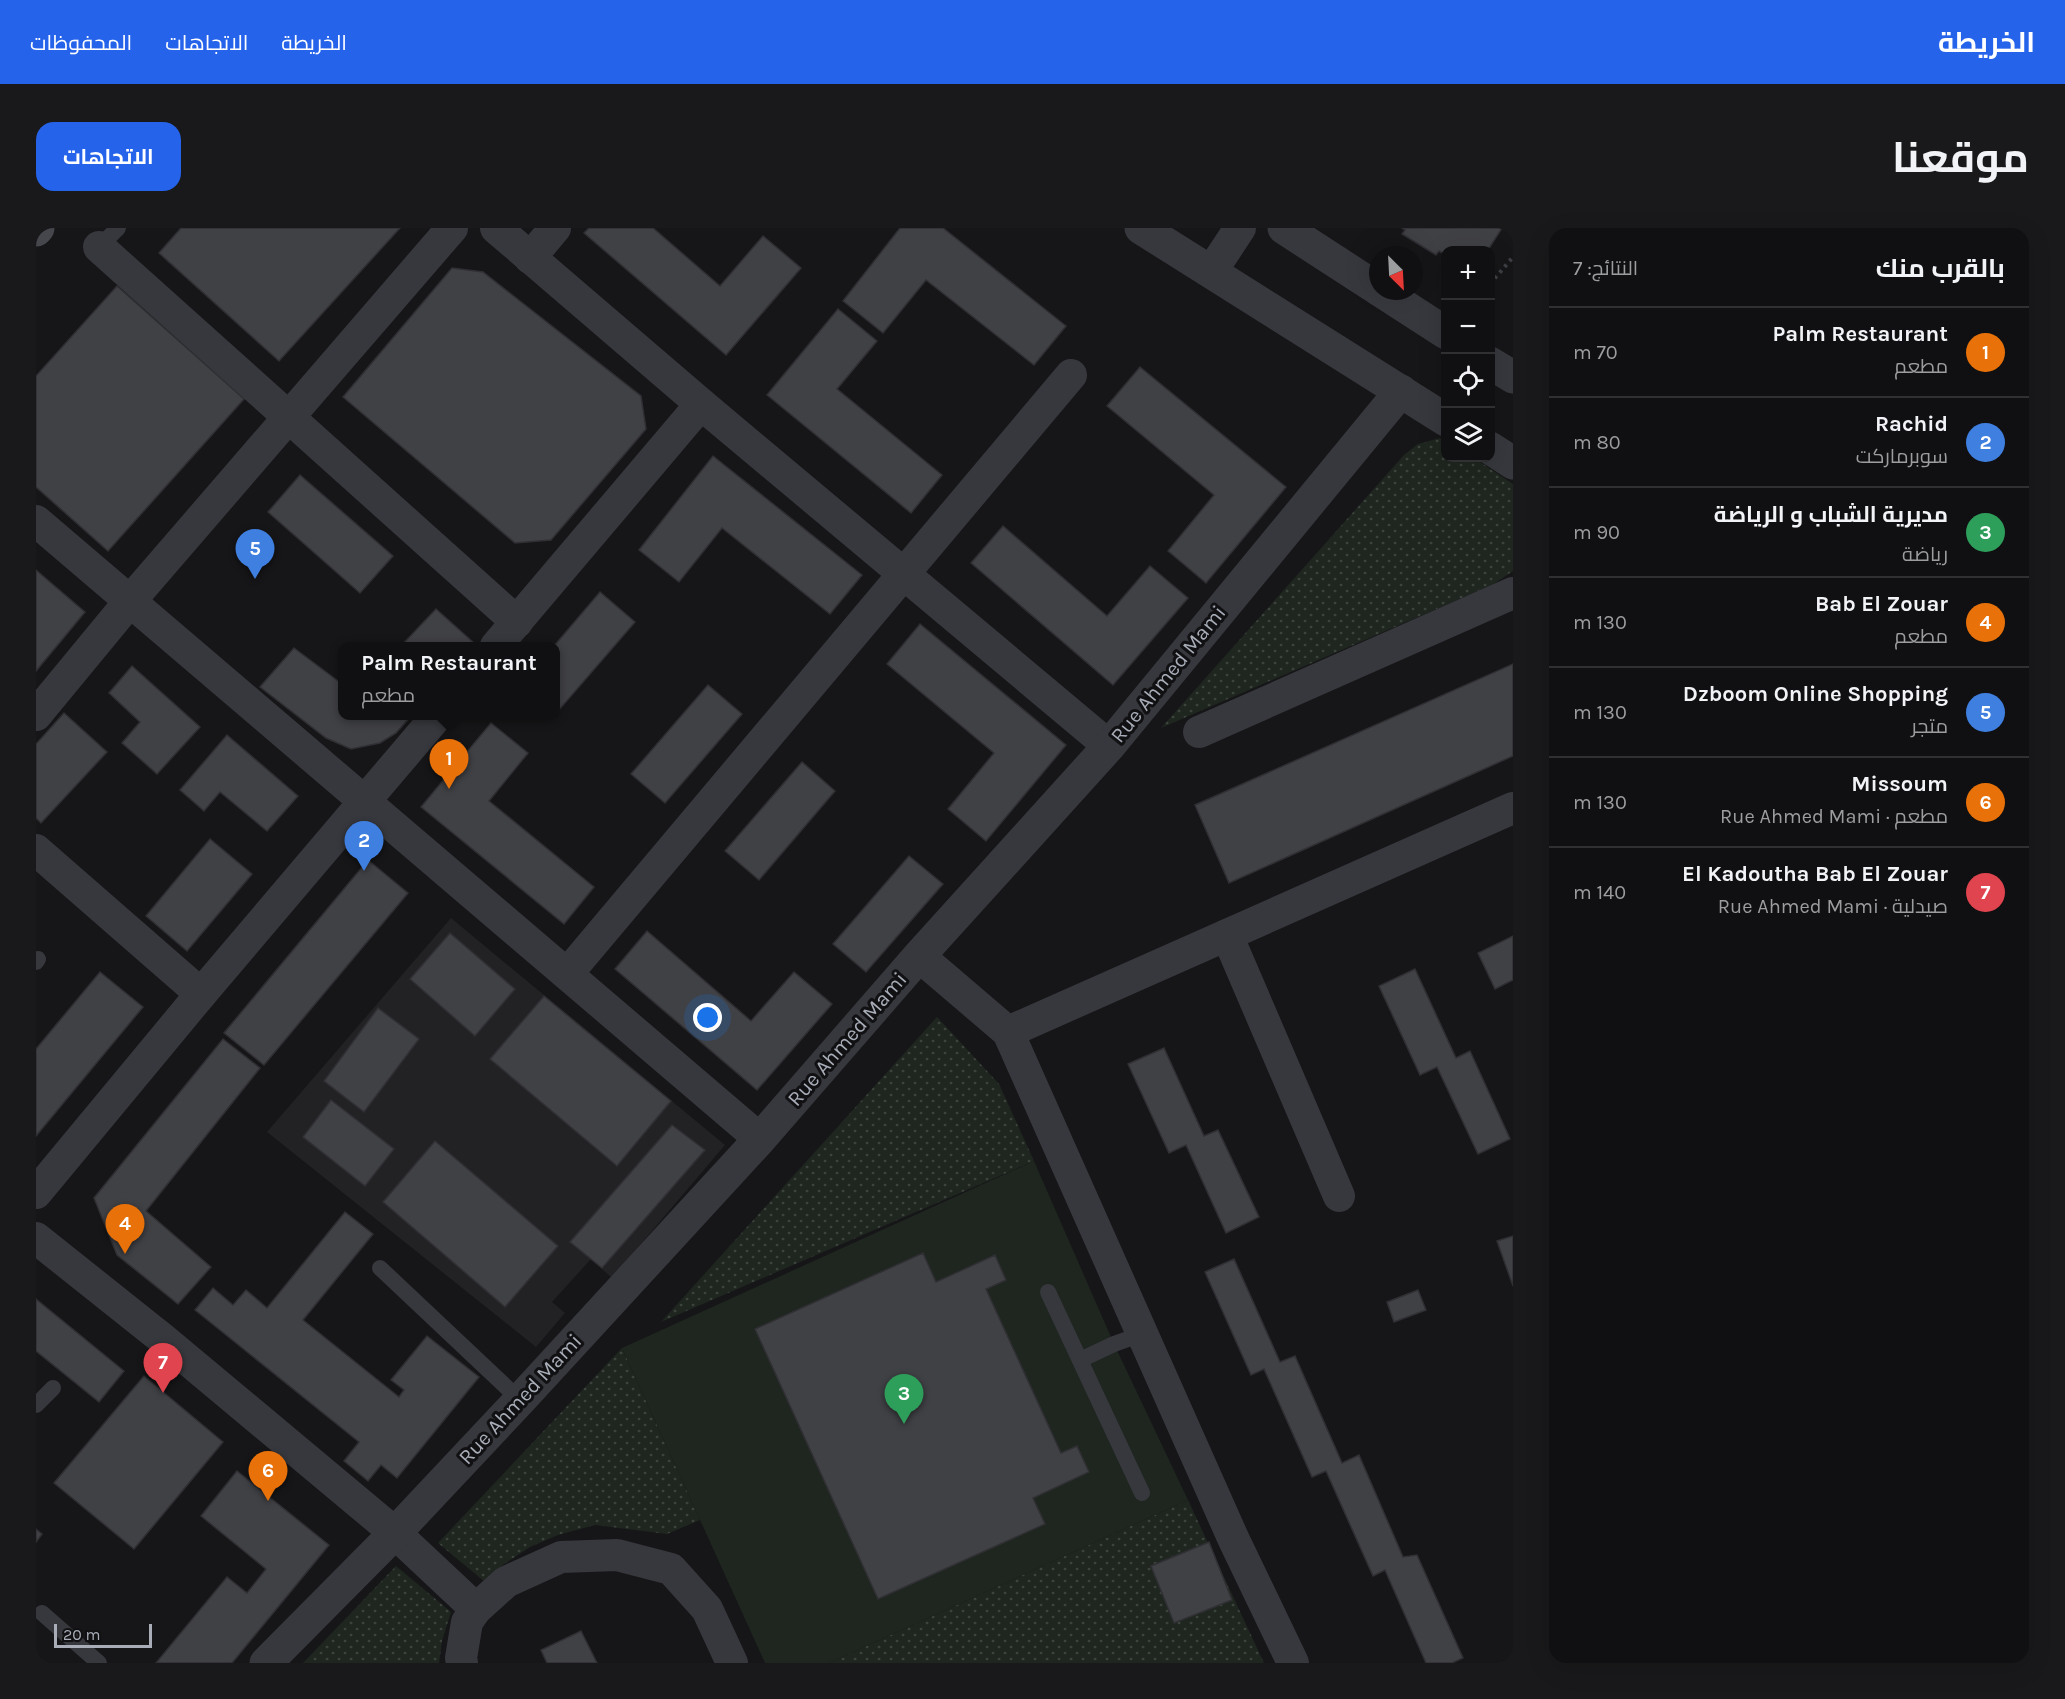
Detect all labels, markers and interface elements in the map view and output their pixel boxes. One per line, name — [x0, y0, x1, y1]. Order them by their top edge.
text: الخريطة — [1938, 26, 2035, 59]
text: المحفوظات — [30, 31, 132, 55]
text: الاتجاهات — [165, 31, 248, 55]
text: الخريطة — [281, 31, 347, 55]
button: الاتجاهات — [36, 122, 181, 191]
text: موقعنا — [1892, 133, 2029, 183]
north arrow — [1369, 246, 1423, 300]
map controls — [1441, 246, 1495, 462]
button: + — [1441, 246, 1495, 300]
text: بالقرب منك — [1876, 253, 2005, 284]
text: النتائج: 7 — [1573, 257, 1638, 280]
button: − — [1441, 300, 1495, 354]
text: Palm Restaurant — [1773, 321, 1948, 347]
text: 70 m — [1573, 341, 1618, 364]
text: 1 — [1982, 341, 1989, 364]
button: locate — [1441, 354, 1495, 408]
text: مطعم — [1894, 355, 1948, 378]
button: layers — [1441, 408, 1495, 462]
text: Rachid — [1875, 411, 1948, 437]
text: 80 m — [1573, 431, 1621, 454]
text: 2 — [1979, 431, 1992, 454]
text: سوبرماركت — [1856, 445, 1948, 468]
text: مديرية الشباب و الرياضة — [1714, 502, 1948, 528]
text: 90 m — [1573, 521, 1620, 544]
text: 3 — [1979, 521, 1992, 544]
pin: 5 — [236, 530, 274, 579]
text: رياضة — [1902, 543, 1948, 566]
text: Bab El Zouar — [1815, 591, 1948, 617]
street label: Rue Ahmed Mami — [1105, 601, 1231, 747]
text: 130 m — [1573, 611, 1627, 634]
text: 4 — [1980, 611, 1991, 634]
text: مطعم — [1894, 625, 1948, 648]
popup — [338, 642, 560, 720]
text: Palm Restaurant — [361, 650, 537, 676]
text: Dzboom Online Shopping — [1683, 681, 1948, 707]
text: مطعم — [361, 684, 415, 707]
text: 130 m — [1573, 701, 1627, 724]
text: 5 — [1980, 701, 1991, 724]
text: متجر — [1911, 715, 1948, 738]
pin: 1 — [430, 740, 468, 789]
text: Missoum — [1851, 771, 1948, 797]
text: 130 m — [1573, 791, 1627, 814]
text: 6 — [1979, 791, 1992, 814]
text: مطعم · Rue Ahmed Mami — [1720, 805, 1948, 828]
pin: 2 — [344, 822, 384, 871]
text: El Kadoutha Bab El Zouar — [1682, 861, 1948, 887]
text: 140 m — [1573, 881, 1626, 904]
text: 7 — [1981, 881, 1990, 904]
text: صيدلية · Rue Ahmed Mami — [1718, 895, 1948, 918]
street label: Rue Ahmed Mami — [782, 967, 912, 1111]
your location — [693, 1003, 722, 1032]
pin: 4 — [106, 1204, 145, 1254]
street label: Rue Ahmed Mami — [454, 1329, 586, 1469]
pin: 7 — [144, 1344, 182, 1393]
pin: 3 — [884, 1374, 924, 1424]
pin: 6 — [248, 1452, 288, 1501]
scale bar — [54, 1621, 152, 1648]
text: 20 m — [63, 1625, 101, 1644]

